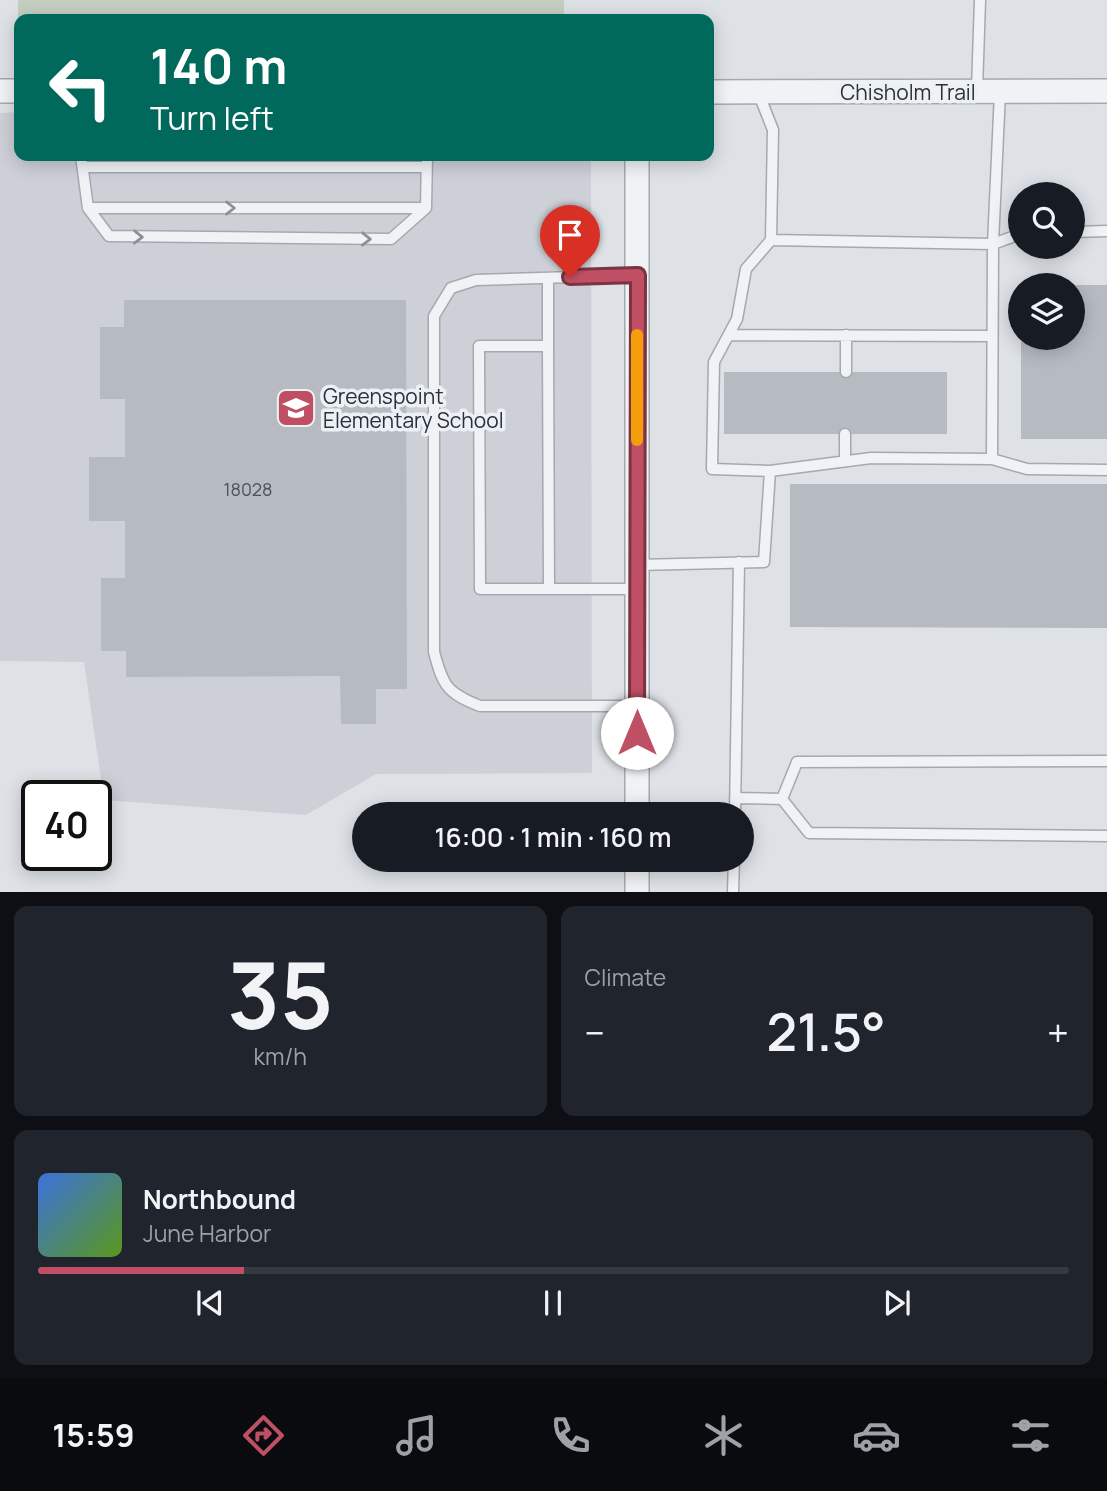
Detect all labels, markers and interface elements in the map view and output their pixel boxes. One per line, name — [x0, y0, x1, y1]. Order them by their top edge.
text: 140 m — [150, 32, 287, 99]
icon: left — [35, 42, 126, 133]
street label: Chisholm Trail — [840, 78, 976, 106]
text: Turn left — [150, 96, 274, 140]
map controls — [1008, 182, 1085, 350]
button: search — [1008, 182, 1085, 259]
one-way arrow — [225, 200, 236, 216]
pin — [540, 205, 600, 277]
icon: arrive — [551, 216, 589, 254]
one-way arrow — [133, 229, 144, 245]
one-way arrow — [361, 231, 371, 247]
button: layers — [1008, 273, 1085, 350]
place label: Greenspoint Elementary School — [323, 382, 504, 434]
school or university icon: Greenspoint Elementary School — [275, 387, 317, 429]
house number: 18028 — [223, 477, 273, 501]
position arrow — [600, 696, 674, 770]
speed limit sign: 40 — [21, 780, 112, 871]
text: 16:00 · 1 min · 160 m — [435, 819, 671, 855]
text: 35 — [227, 932, 333, 1056]
text: Climate — [585, 961, 666, 993]
text: 21.5° — [767, 996, 886, 1067]
text: − — [585, 1006, 605, 1058]
text: + — [1047, 1006, 1069, 1058]
text: km/h — [254, 1040, 307, 1072]
text: Northbound — [143, 1181, 296, 1217]
text: June Harbor — [143, 1217, 271, 1249]
icon: previous — [191, 1284, 229, 1322]
icon: pause — [534, 1284, 572, 1322]
icon: next — [878, 1284, 916, 1322]
icon: directions — [239, 1411, 288, 1460]
icon: music — [392, 1411, 441, 1460]
icon: phone — [546, 1411, 595, 1460]
icon: climate — [699, 1411, 748, 1460]
icon: car — [852, 1411, 901, 1460]
icon: filters — [1006, 1411, 1055, 1460]
text: 15:59 — [52, 1413, 135, 1457]

